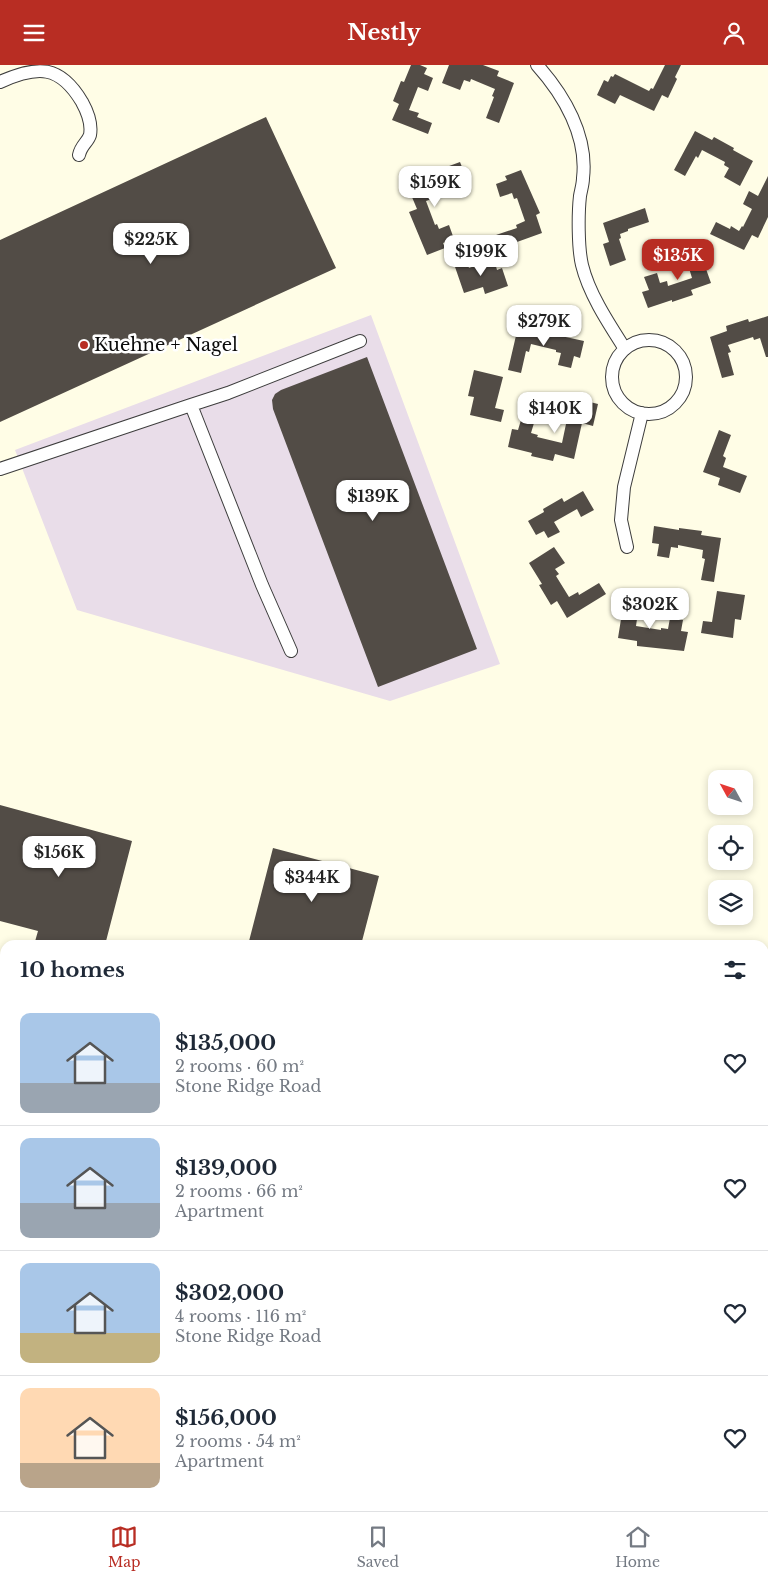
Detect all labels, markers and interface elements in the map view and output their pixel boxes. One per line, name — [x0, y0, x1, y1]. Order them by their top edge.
icon: menu — [20, 19, 48, 47]
text: Nestly — [347, 19, 421, 46]
icon: person — [720, 19, 748, 47]
pin: $159K — [400, 165, 470, 208]
text: $159K — [410, 172, 460, 192]
pin: $225K — [116, 223, 186, 265]
text: $225K — [124, 229, 178, 249]
pin: $199K — [446, 235, 516, 277]
pin: $135K — [643, 239, 713, 281]
text: $199K — [455, 241, 507, 261]
text: $135K — [653, 245, 703, 265]
pin: $279K — [509, 305, 579, 347]
text: $279K — [518, 311, 570, 331]
place label: Kuehne + Nagel — [94, 334, 238, 356]
marker: Kuehne + Nagel — [78, 339, 90, 351]
pin: $140K — [520, 391, 590, 434]
text: $140K — [528, 398, 582, 418]
pin: $139K — [338, 479, 408, 522]
text: $139K — [347, 486, 399, 506]
pin: $302K — [615, 587, 685, 630]
text: $302K — [622, 594, 678, 614]
north arrow — [708, 770, 752, 815]
map controls — [708, 770, 753, 925]
button: locate — [708, 825, 753, 870]
pin: $156K — [24, 835, 94, 878]
text: $156K — [34, 842, 84, 862]
pin: $344K — [277, 861, 347, 903]
text: $344K — [285, 867, 339, 887]
button: layers — [708, 880, 753, 925]
icon: filters — [721, 956, 749, 984]
text: 10 homes — [20, 957, 125, 983]
text: $135,000 — [175, 1030, 276, 1056]
icon: home — [60, 1033, 120, 1093]
icon: heart — [721, 1049, 749, 1077]
text: 2 rooms · 60 m² — [175, 1056, 304, 1076]
text: Stone Ridge Road — [175, 1076, 321, 1096]
text: $139,000 — [175, 1155, 277, 1181]
icon: home — [60, 1158, 120, 1218]
icon: heart — [721, 1174, 749, 1202]
text: 2 rooms · 66 m² — [175, 1181, 303, 1201]
text: Apartment — [175, 1201, 264, 1221]
text: $302,000 — [175, 1280, 284, 1306]
icon: home — [60, 1283, 120, 1343]
icon: heart — [721, 1299, 749, 1327]
text: 4 rooms · 116 m² — [175, 1306, 306, 1326]
text: Stone Ridge Road — [175, 1326, 321, 1346]
text: $156,000 — [175, 1405, 277, 1431]
icon: home — [60, 1408, 120, 1468]
icon: heart — [721, 1424, 749, 1452]
text: 2 rooms · 54 m² — [175, 1431, 301, 1451]
text: Apartment — [175, 1451, 264, 1471]
tab: Map — [108, 1523, 141, 1571]
tab: Saved — [357, 1523, 399, 1571]
tab: Home — [615, 1523, 660, 1571]

